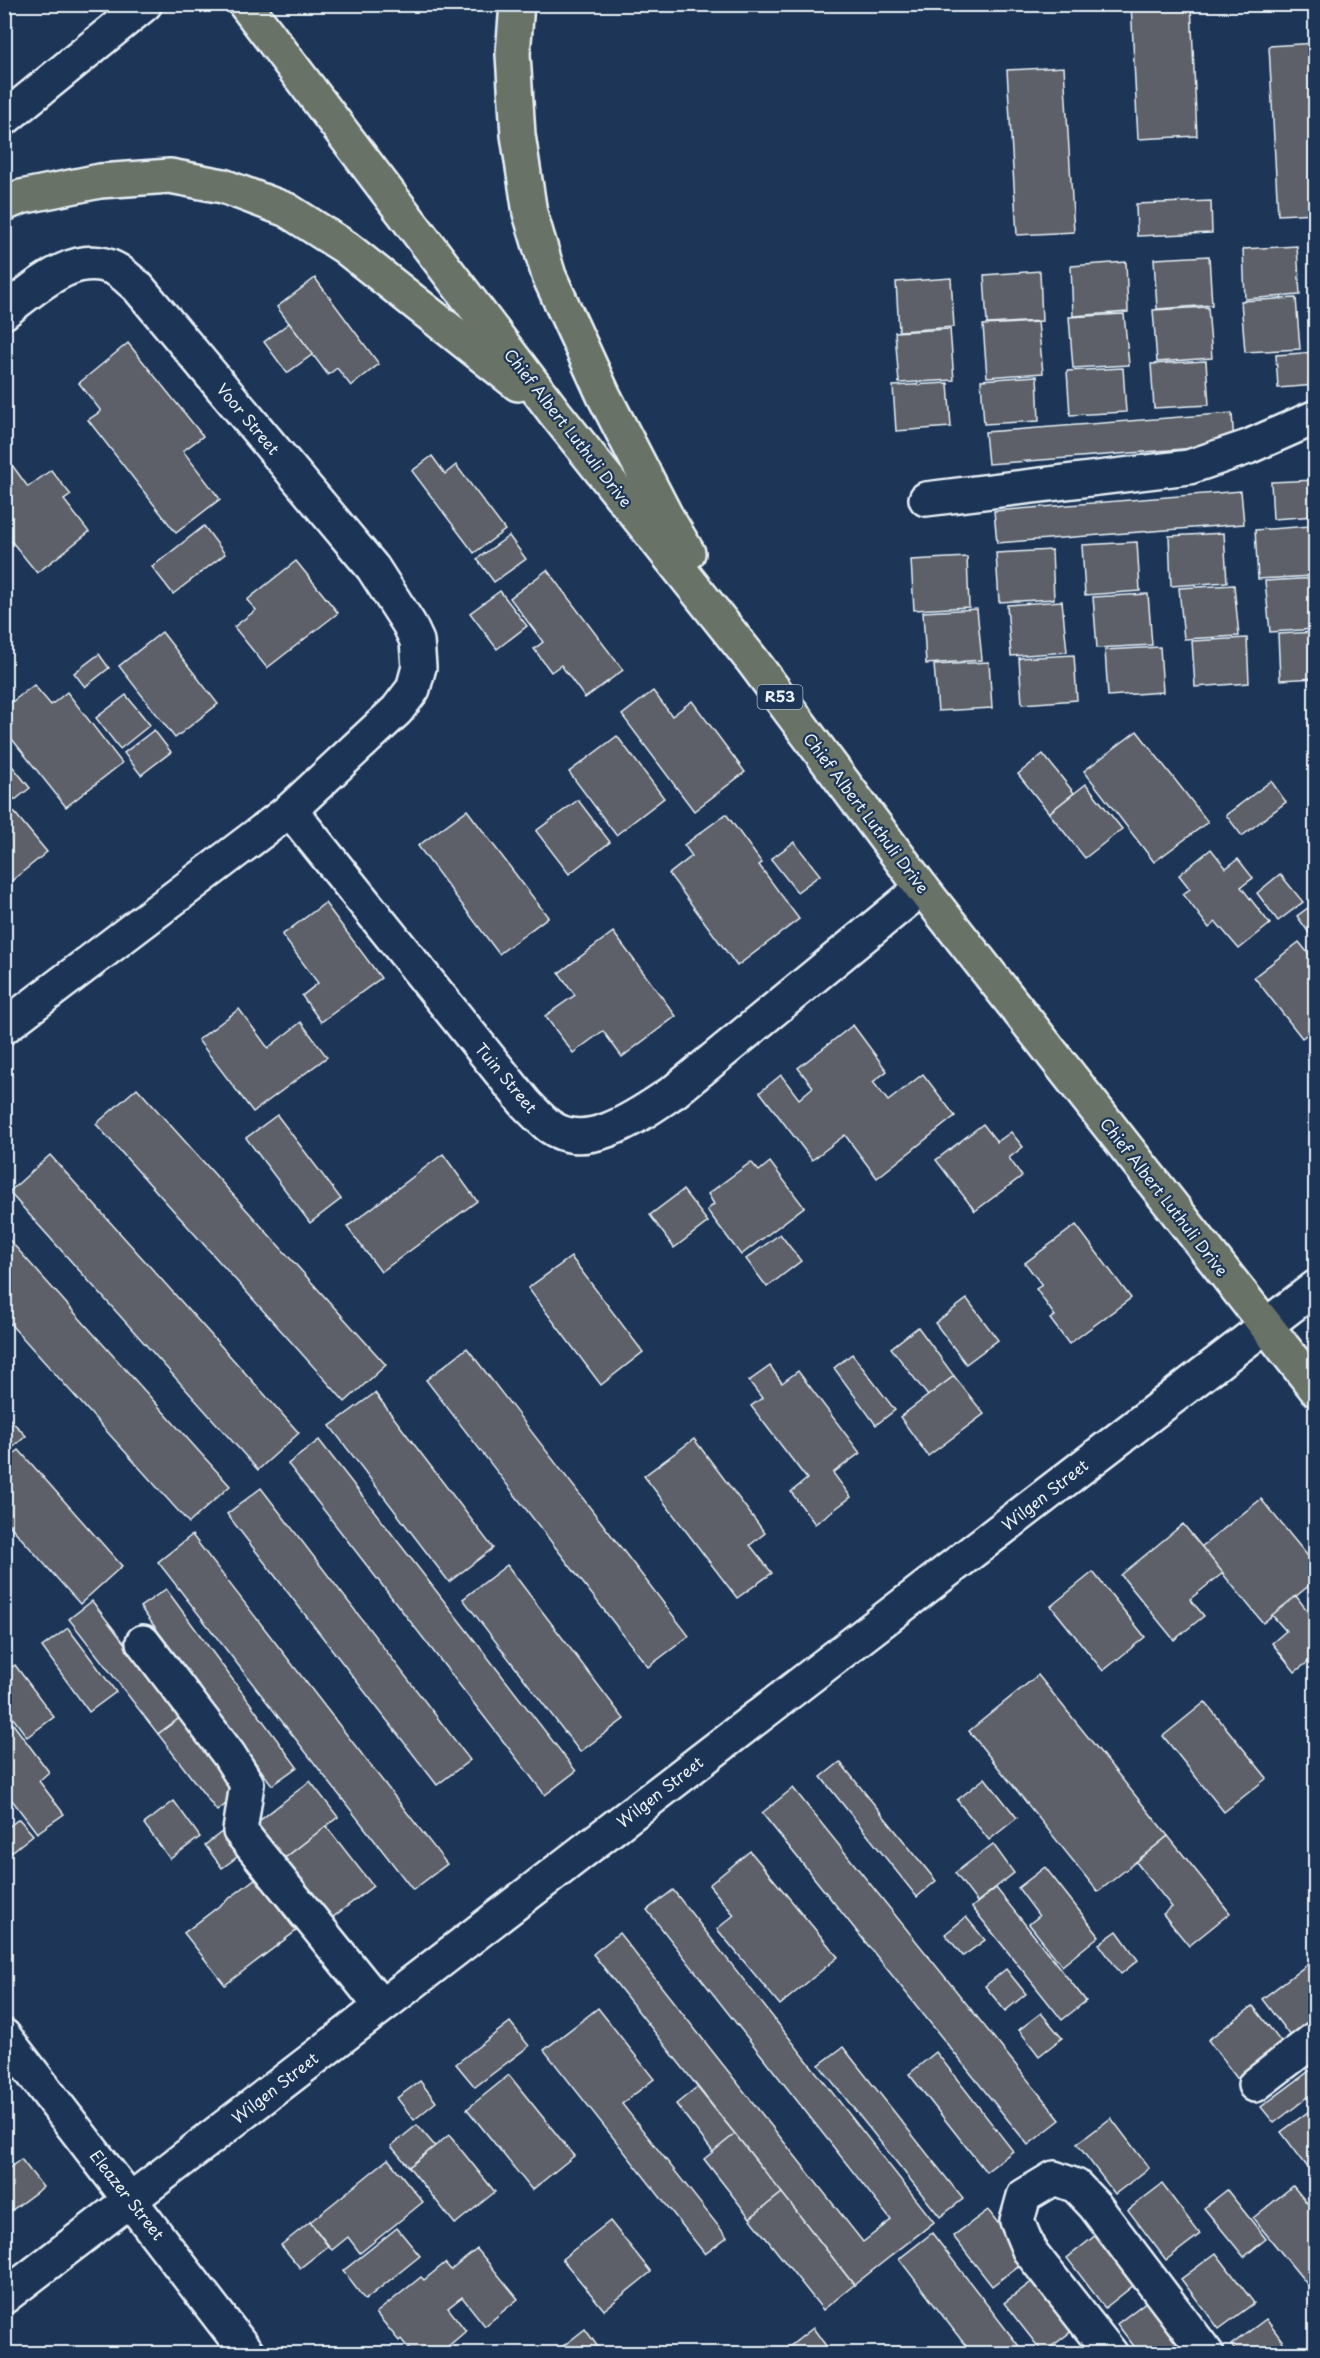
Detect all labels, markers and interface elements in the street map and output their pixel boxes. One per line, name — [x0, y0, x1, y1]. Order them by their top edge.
street label: Chief Albert Luthuli Drive — [499, 343, 638, 512]
street label: Voor Street — [212, 377, 286, 460]
road number: R53 — [758, 685, 802, 709]
street label: Chief Albert Luthuli Drive — [798, 727, 935, 898]
street label: Tuin Street — [470, 1037, 543, 1118]
street label: Chief Albert Luthuli Drive — [1095, 1112, 1234, 1281]
street label: Wilgen Street — [996, 1452, 1093, 1536]
street label: Wilgen Street — [611, 1749, 708, 1833]
street label: Wilgen Street — [226, 2045, 323, 2129]
street label: Eleazer Street — [85, 2144, 171, 2245]

